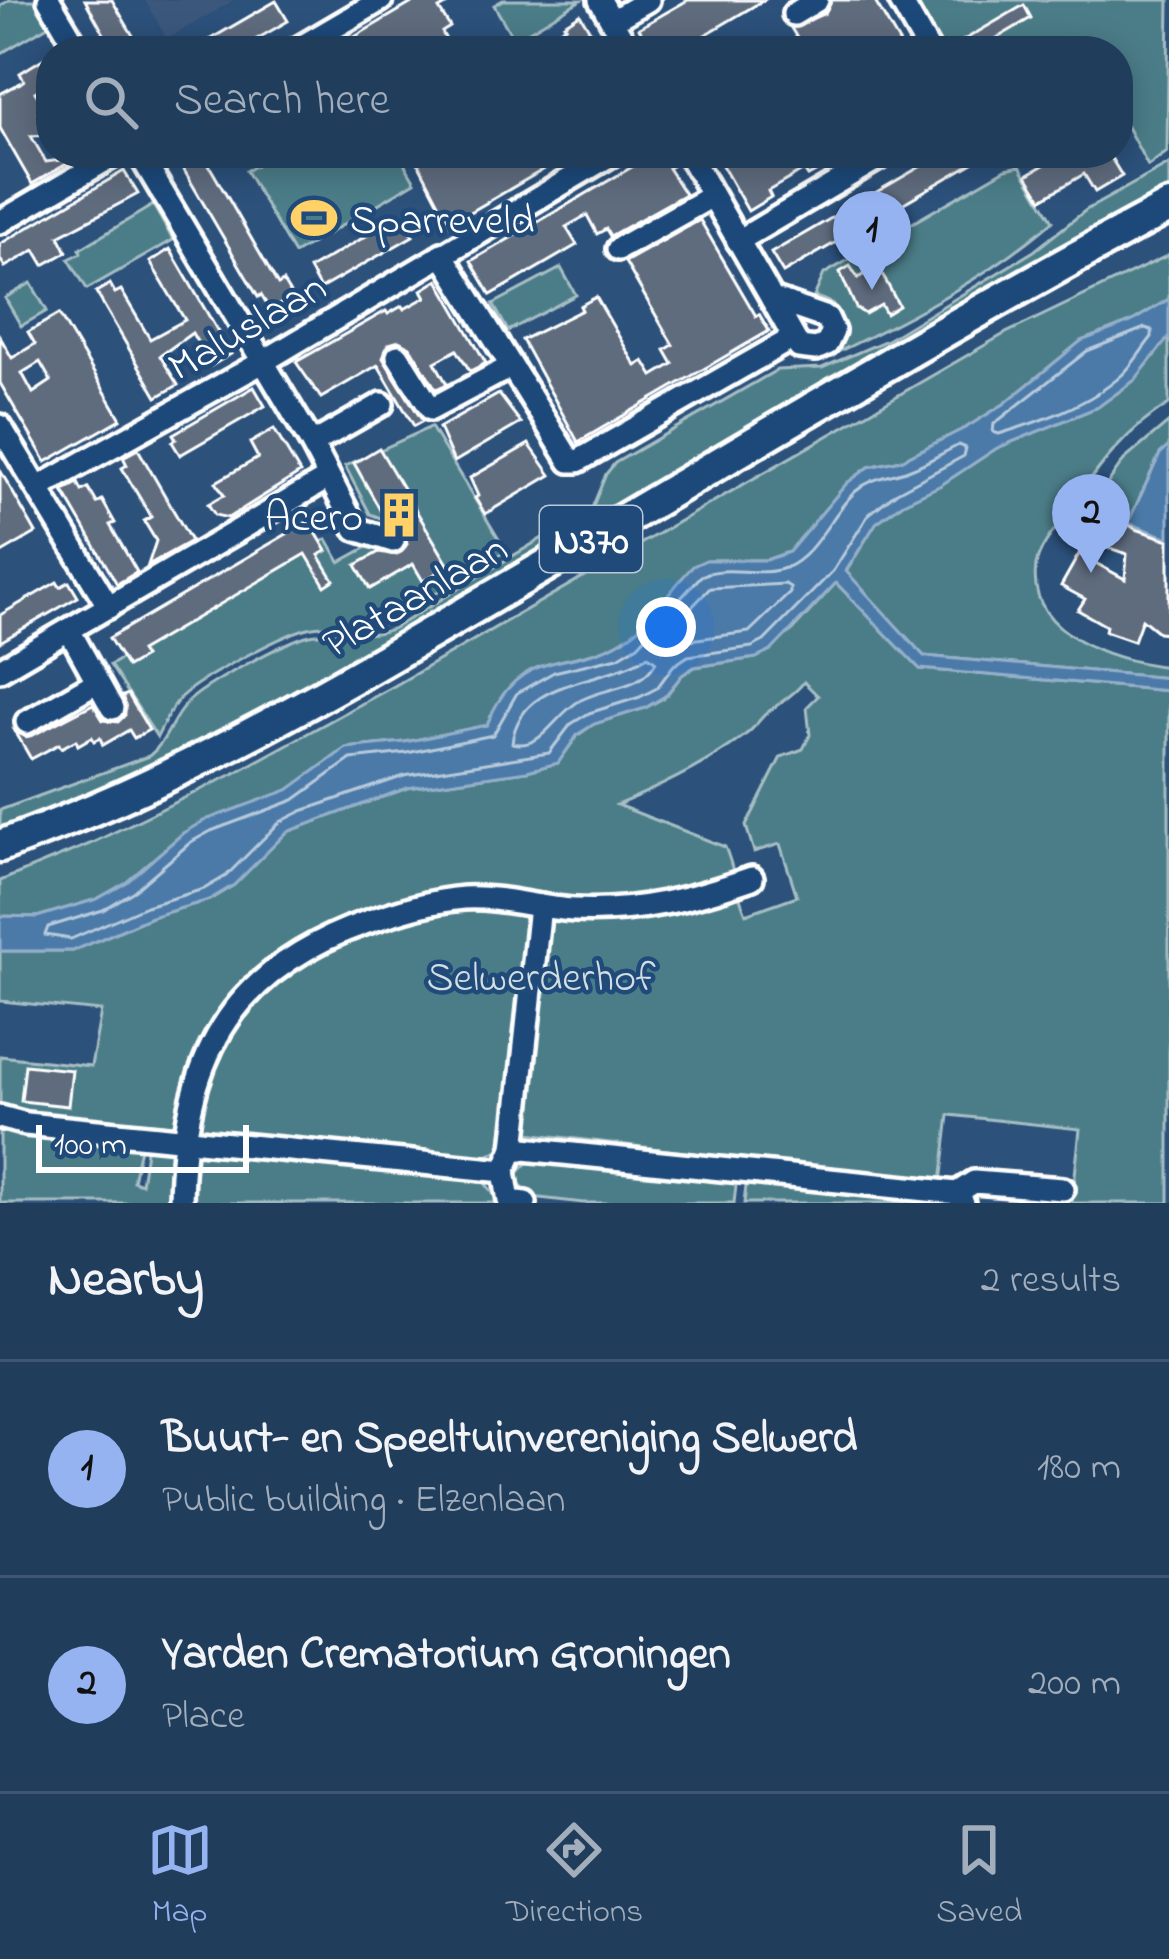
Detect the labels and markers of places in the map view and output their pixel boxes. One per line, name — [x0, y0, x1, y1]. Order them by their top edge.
pin: 1 — [833, 191, 911, 290]
place label: Sparreveld — [350, 192, 534, 253]
sports icon: Sparreveld — [289, 193, 339, 243]
pin: 2 — [1052, 474, 1130, 573]
place label: Acero — [265, 489, 363, 550]
building icon: Acero — [374, 490, 424, 540]

